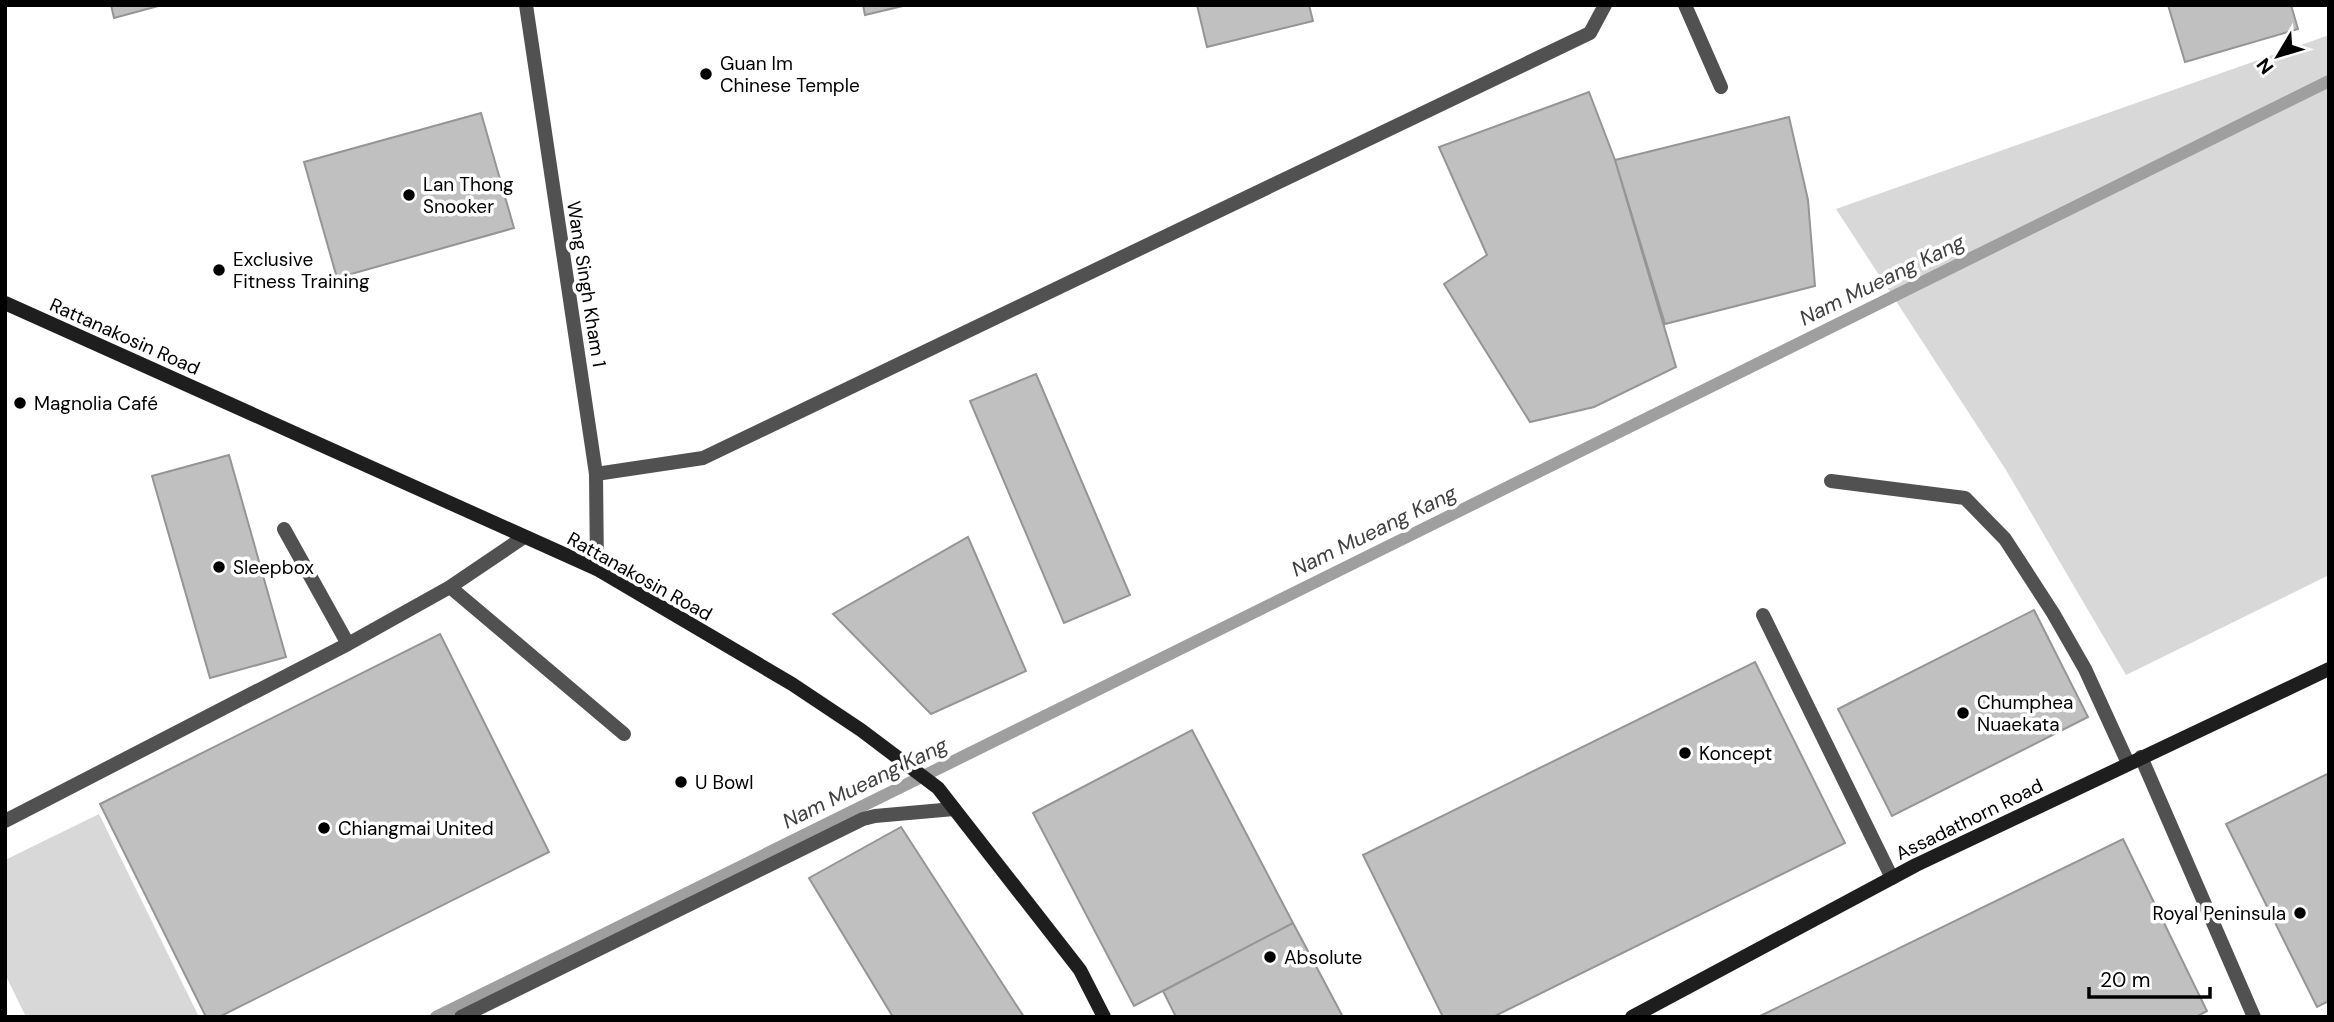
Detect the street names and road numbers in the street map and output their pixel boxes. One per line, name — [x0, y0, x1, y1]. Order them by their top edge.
street label: Wang Singh Kham 1 — [561, 199, 612, 369]
street label: Rattanakosin Road — [46, 292, 204, 381]
street label: Rattanakosin Road — [563, 526, 717, 627]
street label: Assadathorn Road — [1891, 773, 2047, 866]

